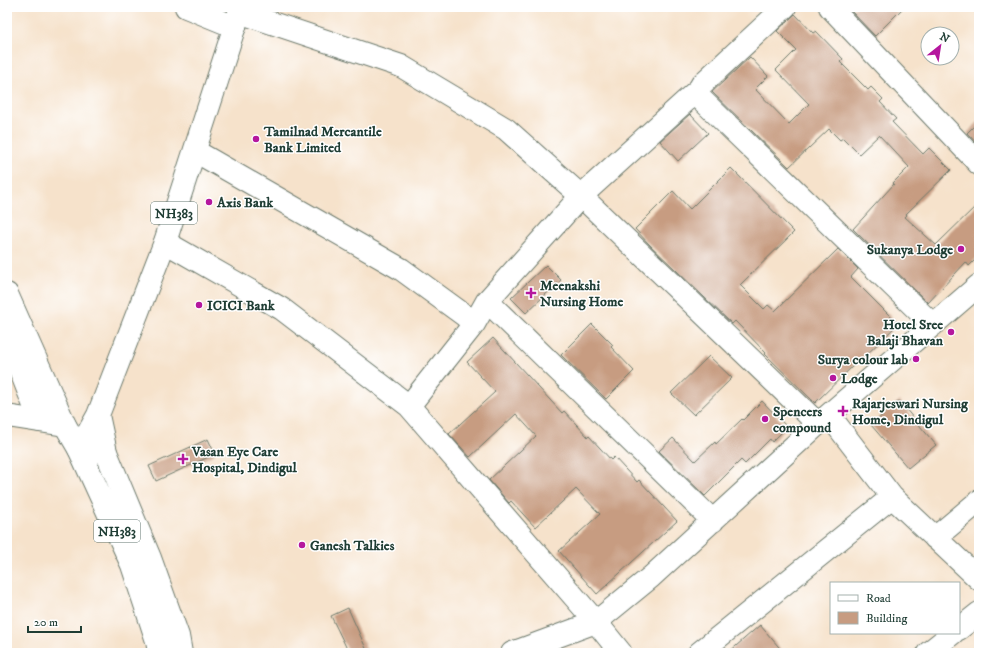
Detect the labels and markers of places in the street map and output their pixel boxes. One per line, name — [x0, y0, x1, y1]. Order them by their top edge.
place label: Tamilnad Mercantile Bank Limited — [263, 123, 382, 157]
marker: Tamilnad Mercantile Bank Limited — [251, 134, 261, 144]
place label: Axis Bank — [216, 194, 274, 212]
marker: Axis Bank — [204, 197, 214, 207]
place label: Sukanya Lodge — [867, 241, 953, 259]
marker: Sukanya Lodge — [956, 244, 966, 254]
place label: Meenakshi Nursing Home — [540, 277, 623, 311]
marker: Meenakshi Nursing Home — [525, 287, 537, 299]
place label: ICICI Bank — [207, 297, 276, 315]
marker: ICICI Bank — [194, 300, 204, 310]
place label: Hotel Sree Balaji Bhavan — [867, 316, 944, 350]
marker: Hotel Sree Balaji Bhavan — [946, 327, 956, 337]
place label: Surya colour lab — [818, 351, 908, 369]
marker: Surya colour lab — [911, 354, 921, 364]
place label: Lodge — [841, 370, 878, 388]
marker: Lodge — [828, 373, 838, 383]
place label: Rajarjeswari Nursing Home, Dindigul — [852, 395, 969, 429]
place label: Spencers compound — [773, 403, 832, 437]
marker: Rajarjeswari Nursing Home, Dindigul — [837, 405, 849, 417]
marker: Spencers compound — [760, 414, 770, 424]
place label: Vasan Eye Care Hospital, Dindigul — [191, 443, 298, 477]
marker: Vasan Eye Care Hospital, Dindigul — [177, 453, 189, 465]
place label: Ganesh Talkies — [310, 537, 395, 555]
marker: Ganesh Talkies — [297, 540, 307, 550]

